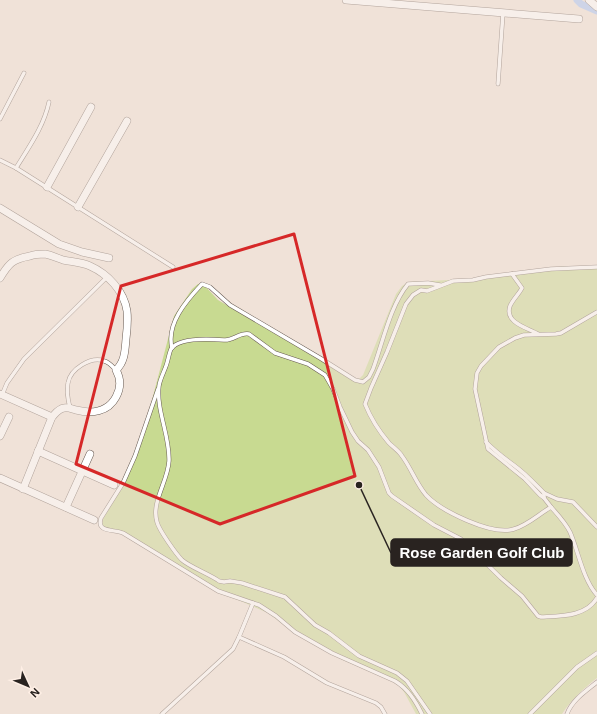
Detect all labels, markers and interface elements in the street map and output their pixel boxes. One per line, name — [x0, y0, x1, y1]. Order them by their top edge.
callout: Rose Garden Golf Club — [391, 539, 572, 566]
text: Rose Garden Golf Club — [399, 544, 565, 561]
north arrow — [8, 666, 48, 706]
text: N — [28, 686, 42, 700]

